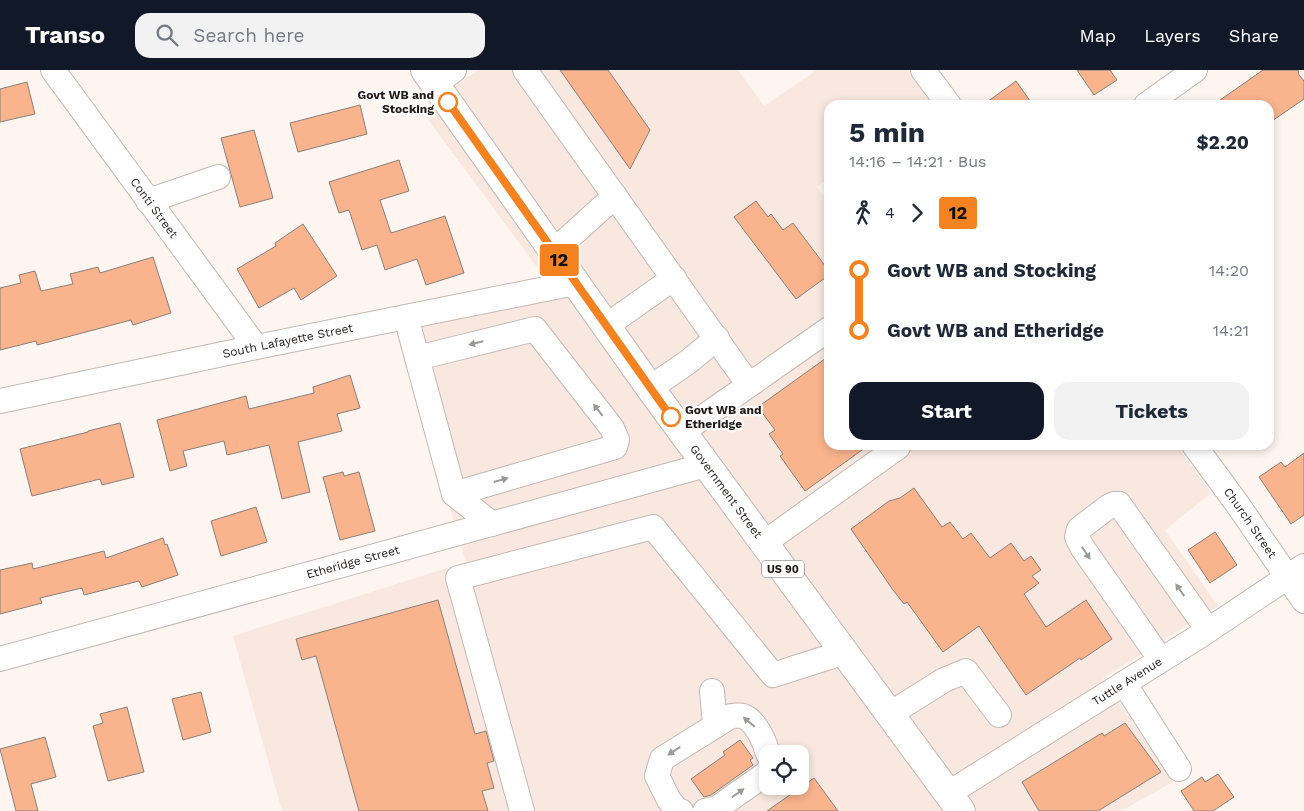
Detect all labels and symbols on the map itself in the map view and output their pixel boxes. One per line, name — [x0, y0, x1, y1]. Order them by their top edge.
place label: Govt WB and Stocking — [358, 88, 434, 116]
marker: Govt WB and Stocking — [438, 92, 458, 112]
street label: Conti Street — [127, 175, 181, 241]
line badge: 12 — [536, 244, 582, 276]
street label: South Lafayette Street — [221, 321, 354, 361]
one-way arrow — [469, 339, 484, 347]
place label: Govt WB and Etheridge — [685, 403, 761, 431]
one-way arrow — [592, 404, 603, 417]
marker: Govt WB and Etheridge — [661, 407, 681, 427]
street label: Government Street — [687, 442, 765, 541]
one-way arrow — [493, 476, 508, 484]
street label: Church Street — [1221, 485, 1279, 561]
street label: Etheridge Street — [305, 543, 401, 581]
one-way arrow — [1081, 546, 1091, 560]
road number: US 90 — [762, 560, 804, 578]
one-way arrow — [1175, 584, 1185, 597]
street label: Tuttle Avenue — [1089, 654, 1165, 709]
one-way arrow — [743, 716, 756, 727]
one-way arrow — [667, 746, 681, 756]
one-way arrow — [731, 788, 745, 798]

